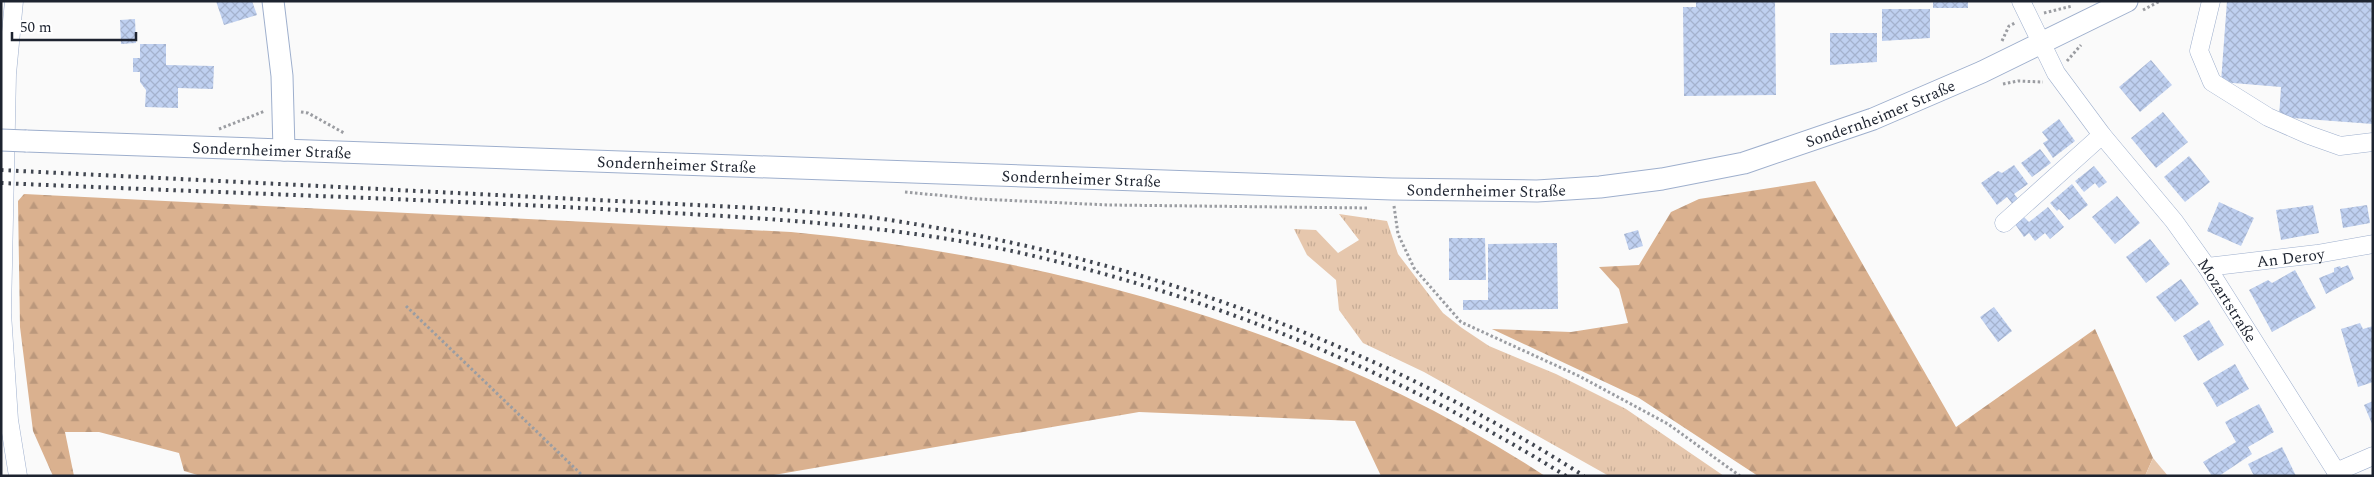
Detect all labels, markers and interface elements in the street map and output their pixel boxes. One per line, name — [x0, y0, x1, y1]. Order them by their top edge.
scale bar — [12, 10, 136, 42]
text: 50 m — [20, 16, 52, 39]
street label: Sondernheimer Straße — [1802, 74, 1959, 154]
street label: Sondernheimer Straße — [192, 136, 352, 165]
street label: Sondernheimer Straße — [597, 150, 757, 180]
street label: Sondernheimer Straße — [1001, 164, 1161, 194]
street label: Sondernheimer Straße — [1406, 178, 1567, 204]
street label: An Deroy — [2255, 242, 2328, 274]
street label: Mozartstraße — [2191, 253, 2263, 347]

